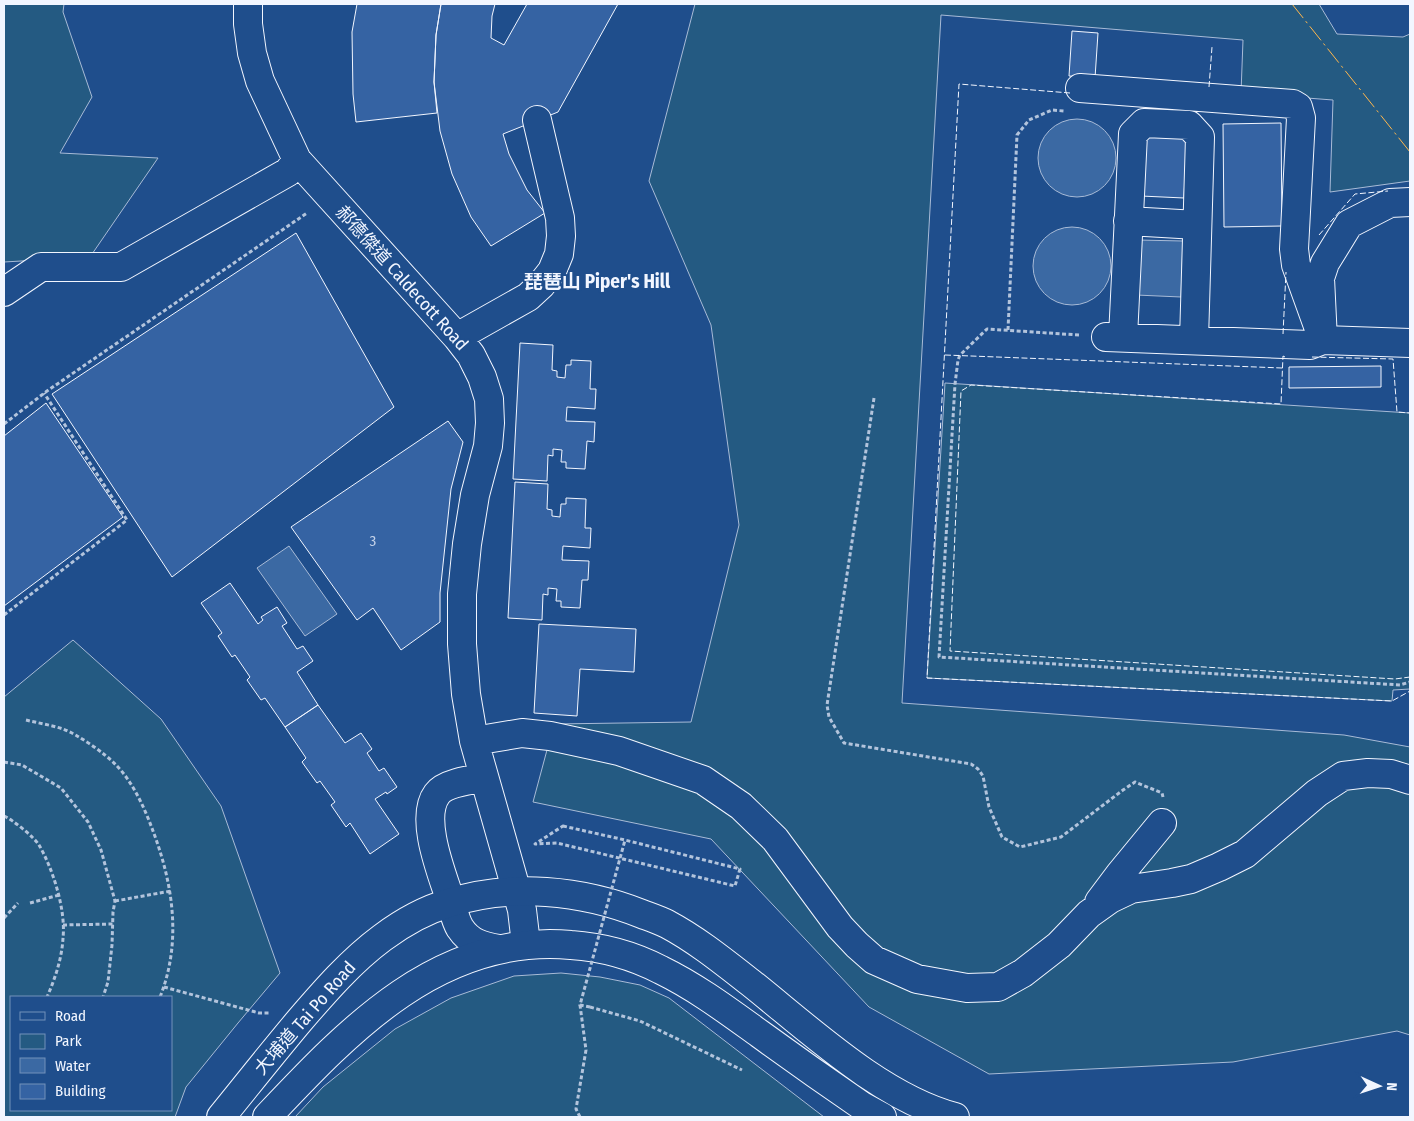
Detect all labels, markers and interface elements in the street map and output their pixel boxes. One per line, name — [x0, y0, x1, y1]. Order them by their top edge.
street label: 郝德傑道 Caldecott Road — [331, 201, 473, 355]
district label: 琵琶山 Piper's Hill — [524, 270, 671, 293]
house number: 3 — [370, 532, 377, 550]
street label: 大埔道 Tai Po Road — [250, 957, 360, 1079]
legend — [10, 996, 172, 1111]
text: Road — [55, 1007, 86, 1025]
text: Park — [55, 1032, 82, 1050]
text: Water — [55, 1057, 91, 1075]
north arrow — [1354, 1061, 1404, 1111]
text: Building — [55, 1082, 106, 1100]
text: N — [1383, 1082, 1400, 1091]

